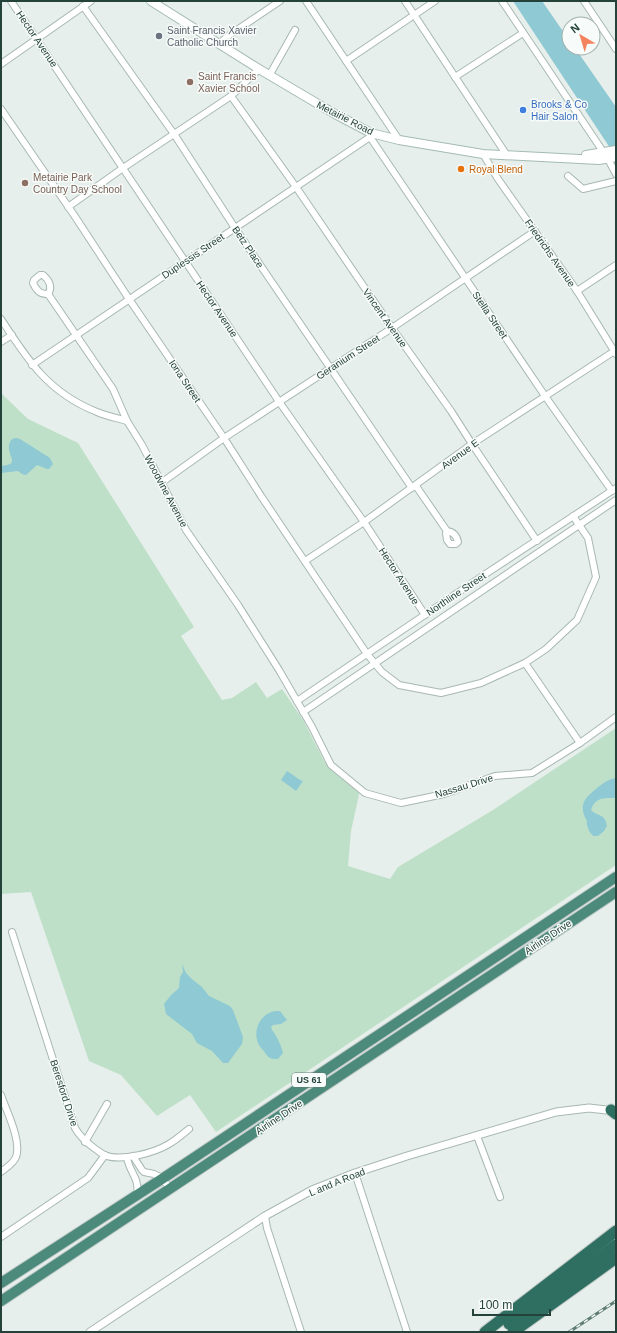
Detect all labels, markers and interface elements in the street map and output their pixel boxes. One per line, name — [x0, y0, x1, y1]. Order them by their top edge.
street label: Hector Avenue — [14, 9, 60, 70]
north arrow — [561, 16, 601, 56]
text: N — [568, 21, 582, 35]
place label: Saint Francis Xavier Catholic Church — [167, 25, 257, 48]
marker: Saint Francis Xavier Catholic Church — [154, 31, 164, 41]
place label: Saint Francis Xavier School — [198, 71, 260, 94]
marker: Saint Francis Xavier School — [185, 77, 195, 87]
street label: Metairie Road — [315, 99, 375, 137]
place label: Brooks & Co Hair Salon — [531, 99, 588, 122]
marker: Brooks & Co Hair Salon — [518, 105, 528, 115]
marker: Royal Blend — [456, 164, 466, 174]
place label: Royal Blend — [469, 164, 523, 175]
place label: Metairie Park Country Day School — [33, 172, 122, 195]
marker: Metairie Park Country Day School — [20, 178, 30, 188]
street label: Friedrichs Avenue — [523, 217, 578, 289]
street label: Betz Place — [230, 224, 266, 270]
street label: Duplessis Street — [160, 231, 226, 281]
street label: Hector Avenue — [194, 279, 240, 340]
street label: Vincent Avenue — [361, 287, 410, 350]
street label: Stella Street — [470, 289, 510, 341]
street label: Geranium Street — [314, 332, 382, 382]
street label: Iona Street — [167, 358, 203, 405]
street label: Avenue E — [439, 437, 481, 471]
street label: Woodvine Avenue — [142, 453, 190, 529]
street label: Hector Avenue — [377, 546, 422, 607]
street label: Northline Street — [424, 570, 488, 618]
street label: Nassau Drive — [434, 772, 495, 800]
street label: Airline Drive — [523, 917, 574, 957]
street label: Beresford Drive — [48, 1058, 80, 1128]
road number: US 61 — [292, 1073, 326, 1087]
street label: Airline Drive — [254, 1097, 305, 1137]
street label: L and A Road — [307, 1166, 367, 1198]
scale bar — [473, 1291, 550, 1317]
text: 100 m — [479, 1298, 512, 1312]

